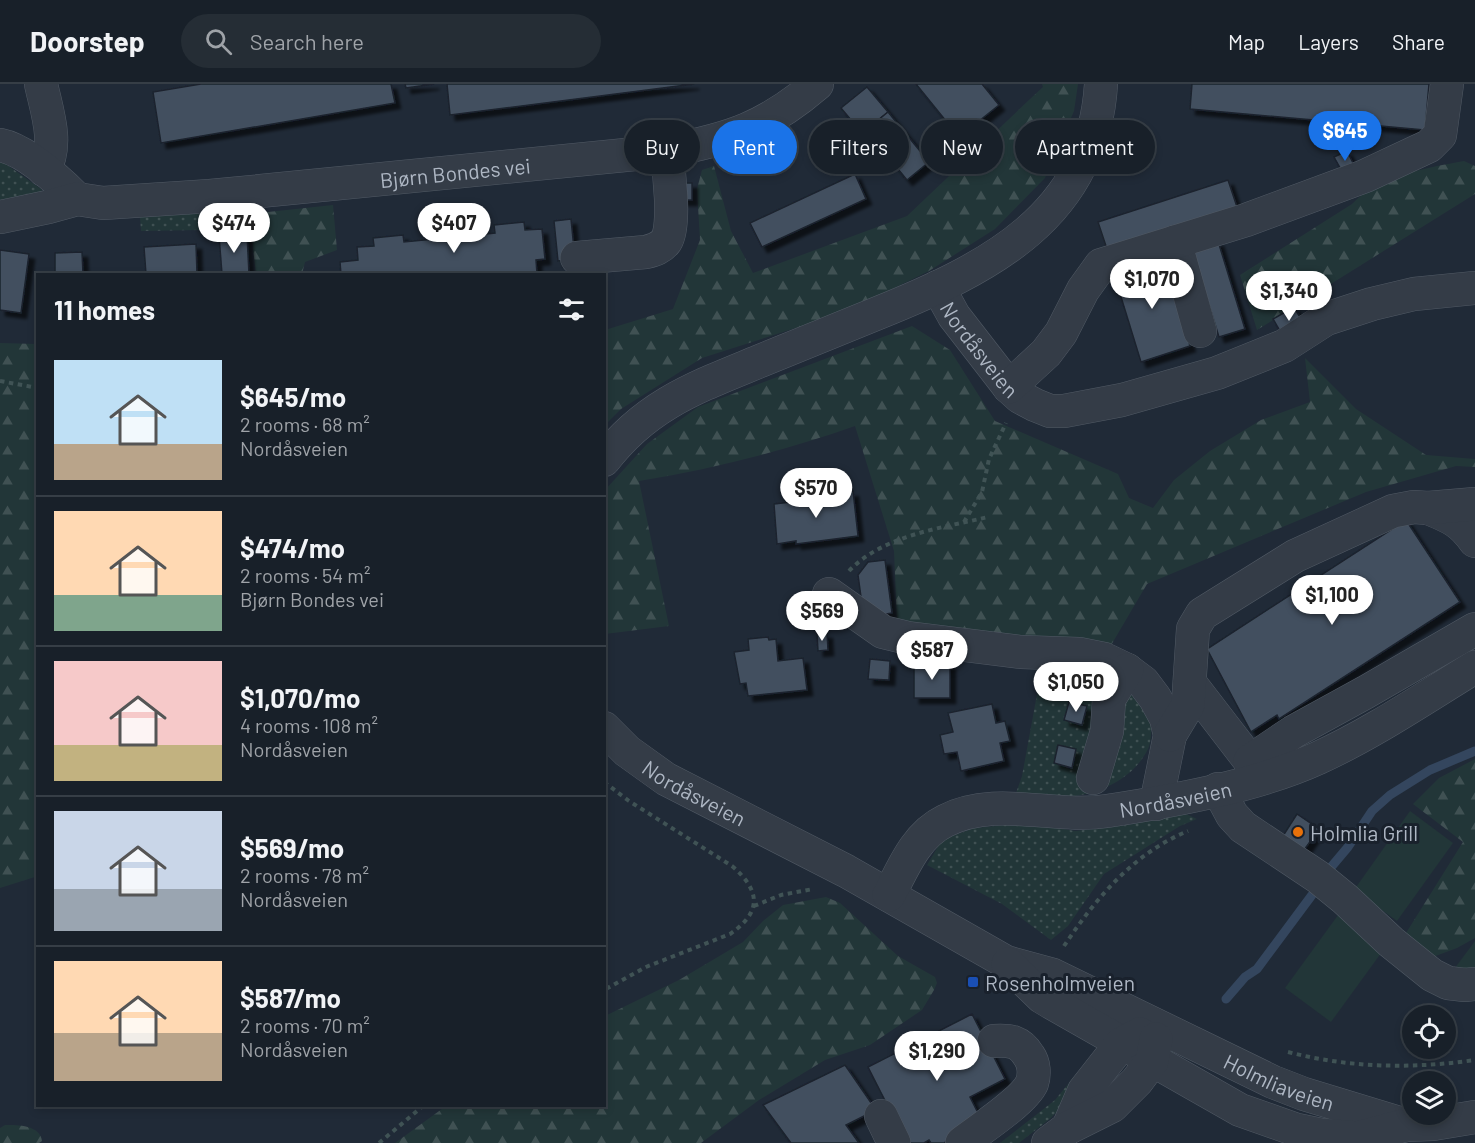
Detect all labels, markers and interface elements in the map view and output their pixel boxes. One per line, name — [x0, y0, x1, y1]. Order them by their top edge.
search box — [181, 14, 601, 68]
text: Doorstep — [30, 24, 145, 58]
icon: search — [202, 25, 235, 58]
text: Search here — [250, 28, 364, 54]
text: Map — [1228, 29, 1265, 54]
text: Layers — [1298, 29, 1359, 54]
text: Share — [1392, 29, 1445, 54]
pin: $645 — [1309, 111, 1381, 162]
text: $645 — [1322, 118, 1368, 142]
chip: Buy — [624, 120, 700, 174]
chip: Rent — [712, 120, 797, 174]
chip: Filters — [809, 120, 909, 174]
chip: New — [921, 120, 1003, 174]
chip: Apartment — [1015, 120, 1155, 174]
street label: Bjørn Bondes vei — [379, 152, 532, 192]
pin: $474 — [198, 203, 270, 254]
pin: $407 — [418, 203, 490, 254]
text: $474 — [212, 210, 256, 234]
text: $407 — [432, 210, 476, 234]
pin: $1,070 — [1103, 259, 1201, 310]
text: $1,070 — [1124, 266, 1180, 290]
pin: $1,340 — [1240, 271, 1338, 322]
text: $1,340 — [1260, 278, 1318, 302]
icon: filters — [555, 293, 588, 326]
text: 11 homes — [54, 294, 155, 325]
street label: Nordåsveien — [936, 297, 1024, 402]
text: $645/mo — [240, 381, 346, 412]
icon: home — [102, 384, 174, 456]
text: 2 rooms · 68 m² — [240, 412, 370, 436]
text: Nordåsveien — [240, 436, 348, 460]
pin: $570 — [780, 468, 852, 519]
text: $570 — [794, 475, 838, 499]
text: $474/mo — [240, 532, 345, 563]
icon: home — [102, 535, 174, 607]
text: 2 rooms · 54 m² — [240, 563, 370, 587]
pin: $1,100 — [1283, 575, 1381, 626]
text: $1,100 — [1305, 582, 1359, 606]
text: Bjørn Bondes vei — [240, 587, 384, 611]
pin: $569 — [786, 591, 858, 642]
text: $569 — [800, 598, 844, 622]
pin: $587 — [896, 630, 968, 681]
text: $587 — [911, 637, 953, 661]
pin: $1,050 — [1027, 662, 1125, 713]
text: $1,050 — [1048, 669, 1104, 693]
text: $1,070/mo — [240, 682, 360, 713]
icon: home — [102, 685, 174, 757]
text: 4 rooms · 108 m² — [240, 713, 378, 737]
text: Nordåsveien — [240, 737, 348, 761]
street label: Nordåsveien — [638, 754, 750, 830]
street label: Nordåsveien — [1117, 775, 1234, 821]
place label: Holmlia Grill — [1310, 820, 1418, 845]
marker: Holmlia Grill — [1291, 825, 1305, 839]
text: $569/mo — [240, 832, 344, 863]
icon: home — [102, 835, 174, 907]
text: 2 rooms · 78 m² — [240, 863, 369, 887]
text: Nordåsveien — [240, 887, 348, 911]
place label: Rosenholmveien — [985, 970, 1135, 995]
marker: Rosenholmveien — [966, 975, 980, 989]
text: $587/mo — [240, 982, 341, 1013]
icon: home — [102, 985, 174, 1057]
map controls — [1402, 1005, 1456, 1125]
button: locate — [1402, 1005, 1456, 1059]
text: 2 rooms · 70 m² — [240, 1013, 370, 1037]
pin: $1,290 — [888, 1031, 986, 1082]
text: Nordåsveien — [240, 1037, 348, 1061]
text: $1,290 — [908, 1038, 966, 1062]
street label: Holmliaveien — [1220, 1048, 1337, 1115]
button: layers — [1402, 1071, 1456, 1125]

